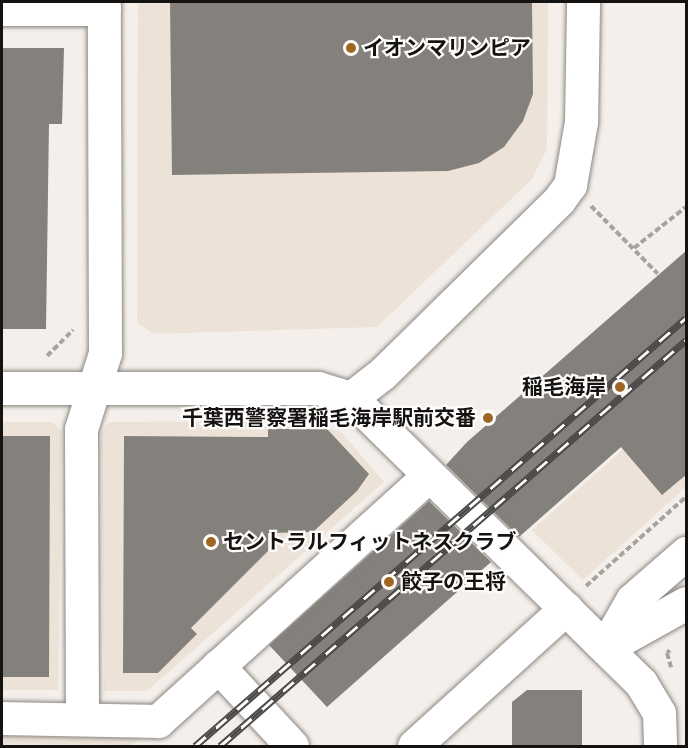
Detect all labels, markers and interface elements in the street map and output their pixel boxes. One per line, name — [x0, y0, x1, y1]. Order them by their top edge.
place label: イオンマリンピア — [363, 35, 531, 61]
marker: イオンマリンピア — [344, 41, 358, 55]
place label: 稲毛海岸 — [522, 374, 606, 400]
marker: 稲毛海岸 — [611, 378, 629, 396]
place label: 千葉西警察署稲毛海岸駅前交番 — [182, 405, 476, 431]
marker: 千葉西警察署稲毛海岸駅前交番 — [481, 411, 495, 425]
place label: セントラルフィットネスクラブ — [223, 529, 517, 555]
marker: セントラルフィットネスクラブ — [204, 535, 218, 549]
place label: 餃子の王将 — [401, 569, 506, 595]
marker: 餃子の王将 — [382, 575, 396, 589]

